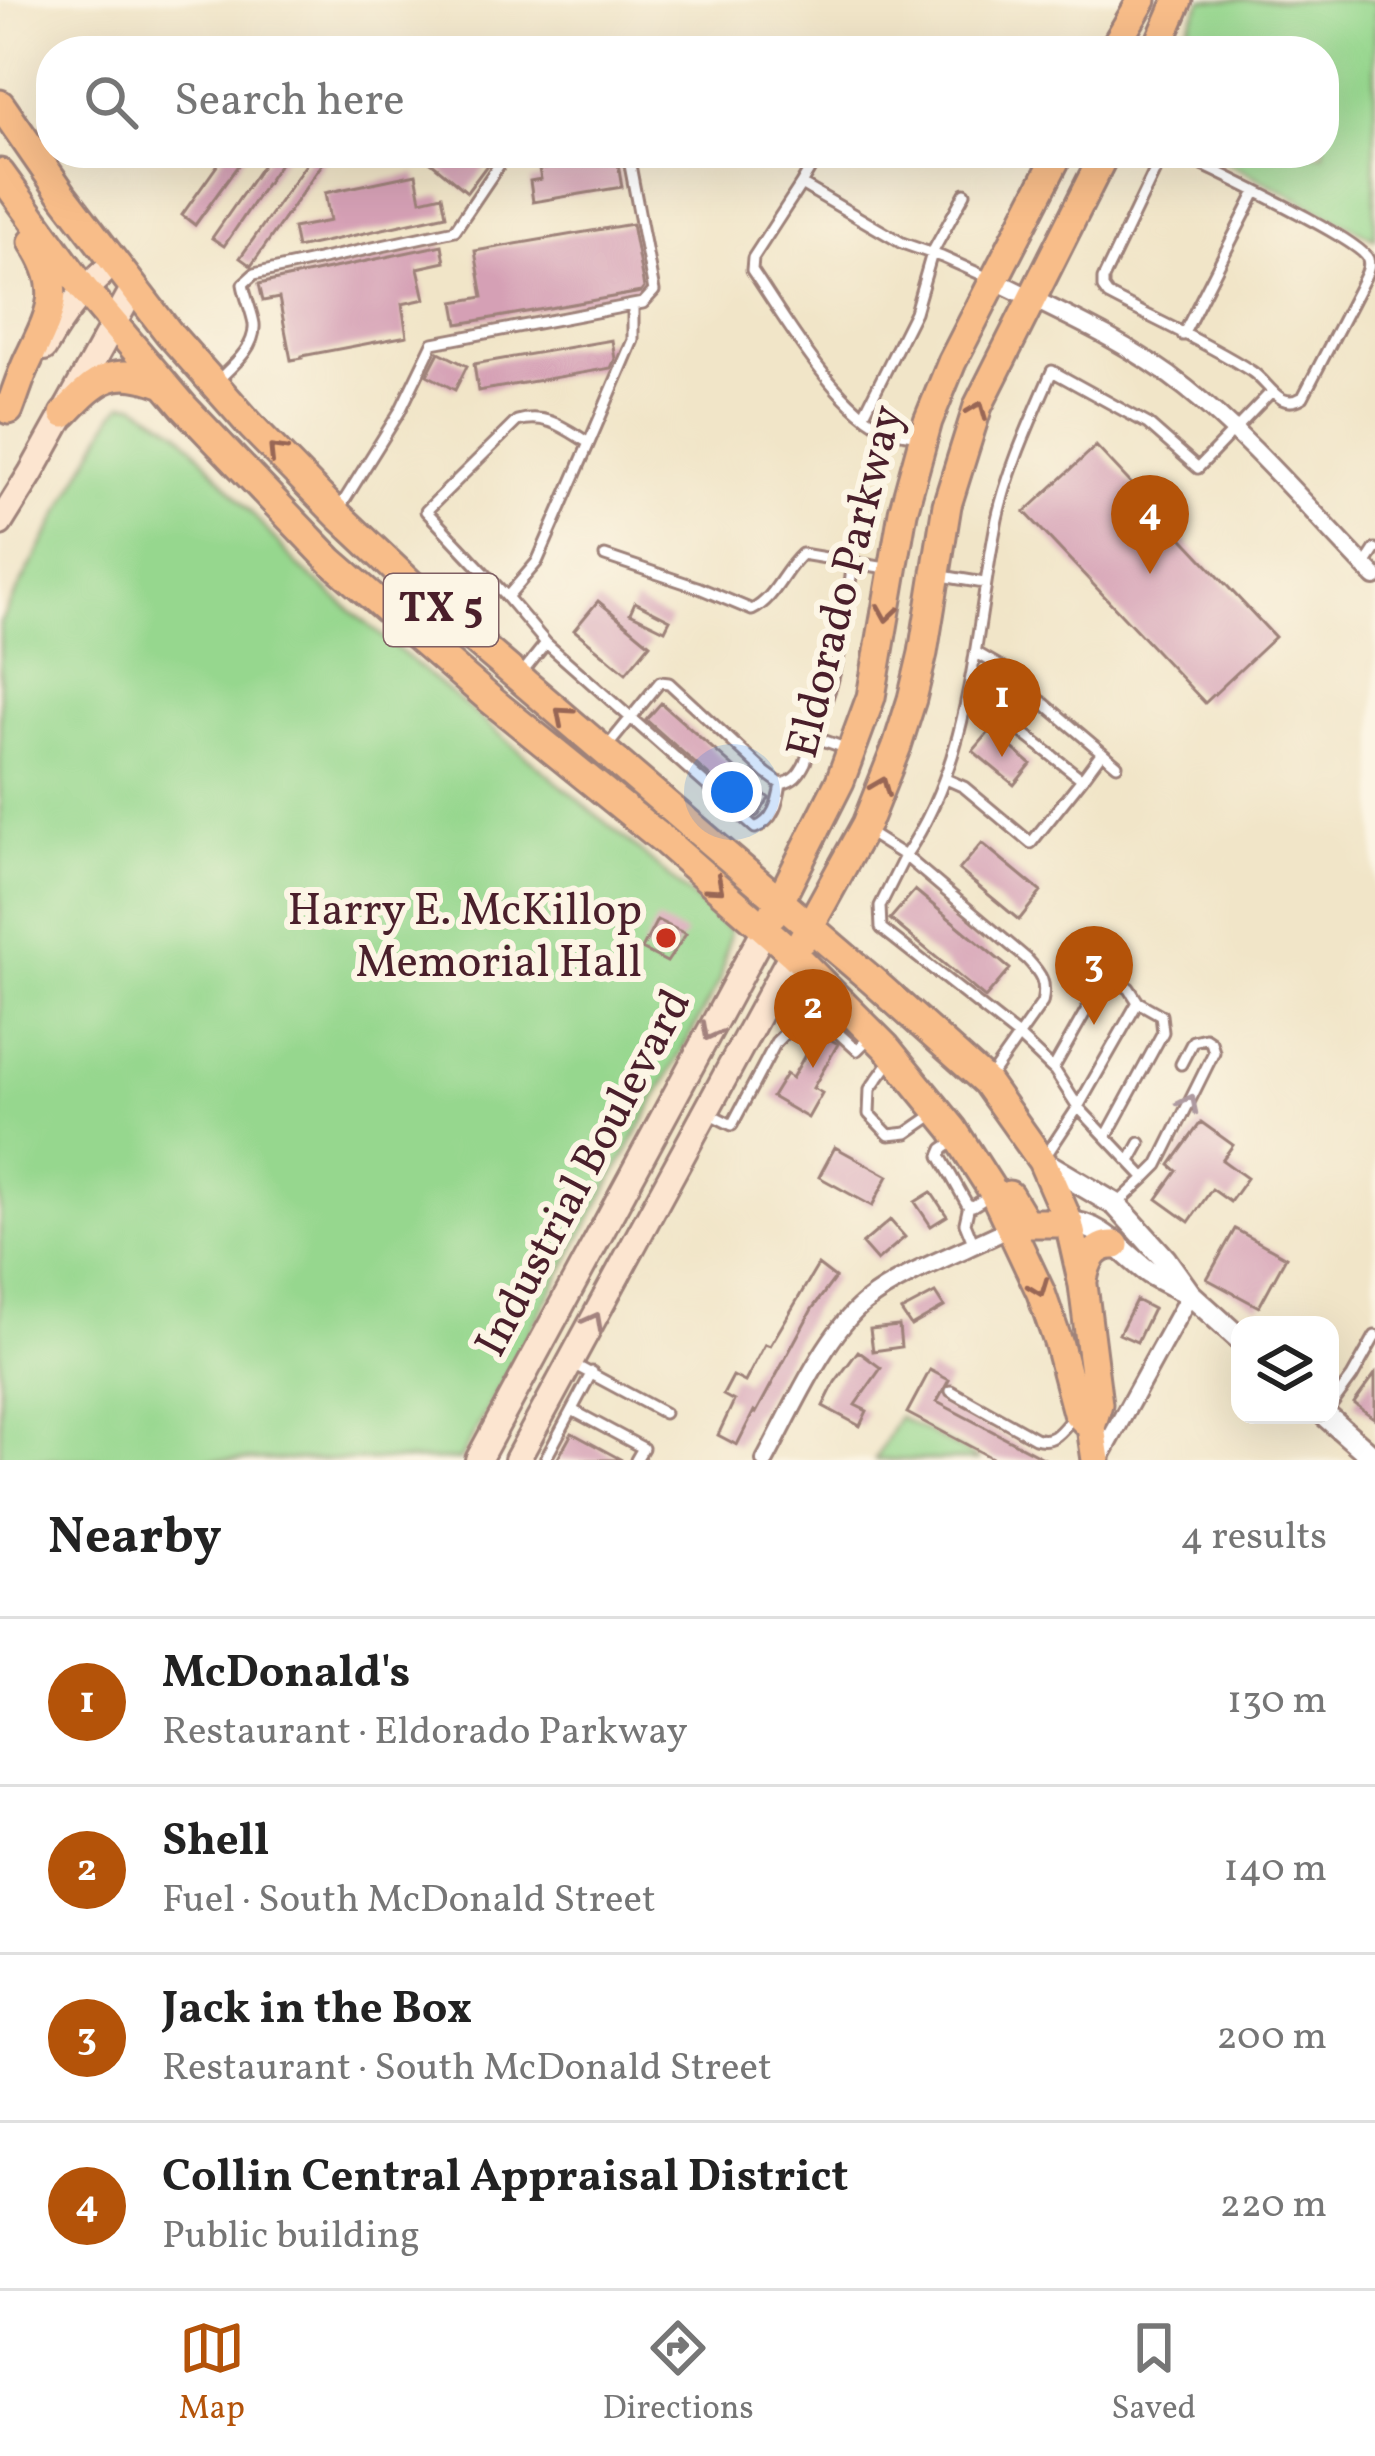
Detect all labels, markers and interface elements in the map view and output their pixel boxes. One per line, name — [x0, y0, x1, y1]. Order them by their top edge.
search box — [36, 36, 1339, 168]
icon: search — [78, 69, 144, 135]
text: Search here — [174, 71, 405, 134]
street label: Eldorado Parkway — [773, 399, 921, 765]
one-way arrow — [964, 400, 988, 421]
one-way arrow — [268, 444, 290, 466]
pin: 4 — [1111, 475, 1189, 574]
road number: TX 5 — [384, 574, 498, 646]
one-way arrow — [875, 603, 901, 623]
pin: 1 — [963, 658, 1041, 757]
one-way arrow — [555, 708, 577, 730]
your location — [702, 762, 762, 822]
one-way arrow — [867, 777, 892, 798]
one-way arrow — [702, 872, 724, 893]
place label: Harry E. McKillop Memorial Hall — [288, 881, 642, 996]
marker: Harry E. McKillop Memorial Hall — [653, 925, 679, 951]
pin: 3 — [1055, 926, 1133, 1025]
pin: 2 — [774, 969, 852, 1068]
street label: Industrial Boulevard — [461, 979, 709, 1369]
one-way arrow — [701, 1019, 724, 1040]
one-way arrow — [1175, 1094, 1198, 1115]
one-way arrow — [1025, 1277, 1049, 1298]
one-way arrow — [580, 1312, 603, 1333]
map controls — [1231, 1316, 1339, 1424]
button: layers — [1231, 1316, 1339, 1424]
text: Nearby — [48, 1503, 222, 1574]
text: 4 results — [1180, 1511, 1327, 1565]
text: McDonald's — [162, 1643, 410, 1706]
text: 1 — [79, 1675, 95, 1729]
text: 130 m — [1227, 1675, 1327, 1729]
text: Restaurant · Eldorado Parkway — [162, 1706, 688, 1760]
text: Shell — [162, 1811, 269, 1874]
text: 2 — [77, 1843, 97, 1897]
text: 140 m — [1224, 1843, 1327, 1897]
text: Fuel · South McDonald Street — [162, 1874, 656, 1928]
text: Jack in the Box — [162, 1979, 472, 2042]
text: 3 — [77, 2011, 97, 2065]
text: 200 m — [1216, 2011, 1327, 2065]
text: Restaurant · South McDonald Street — [162, 2042, 772, 2096]
text: Collin Central Appraisal District — [162, 2147, 848, 2210]
text: 4 — [75, 2179, 99, 2233]
text: 220 m — [1220, 2179, 1327, 2233]
text: Public building — [162, 2210, 420, 2264]
tab: Map — [179, 2315, 245, 2433]
tab: Directions — [602, 2315, 754, 2433]
tab: Saved — [1111, 2315, 1196, 2433]

